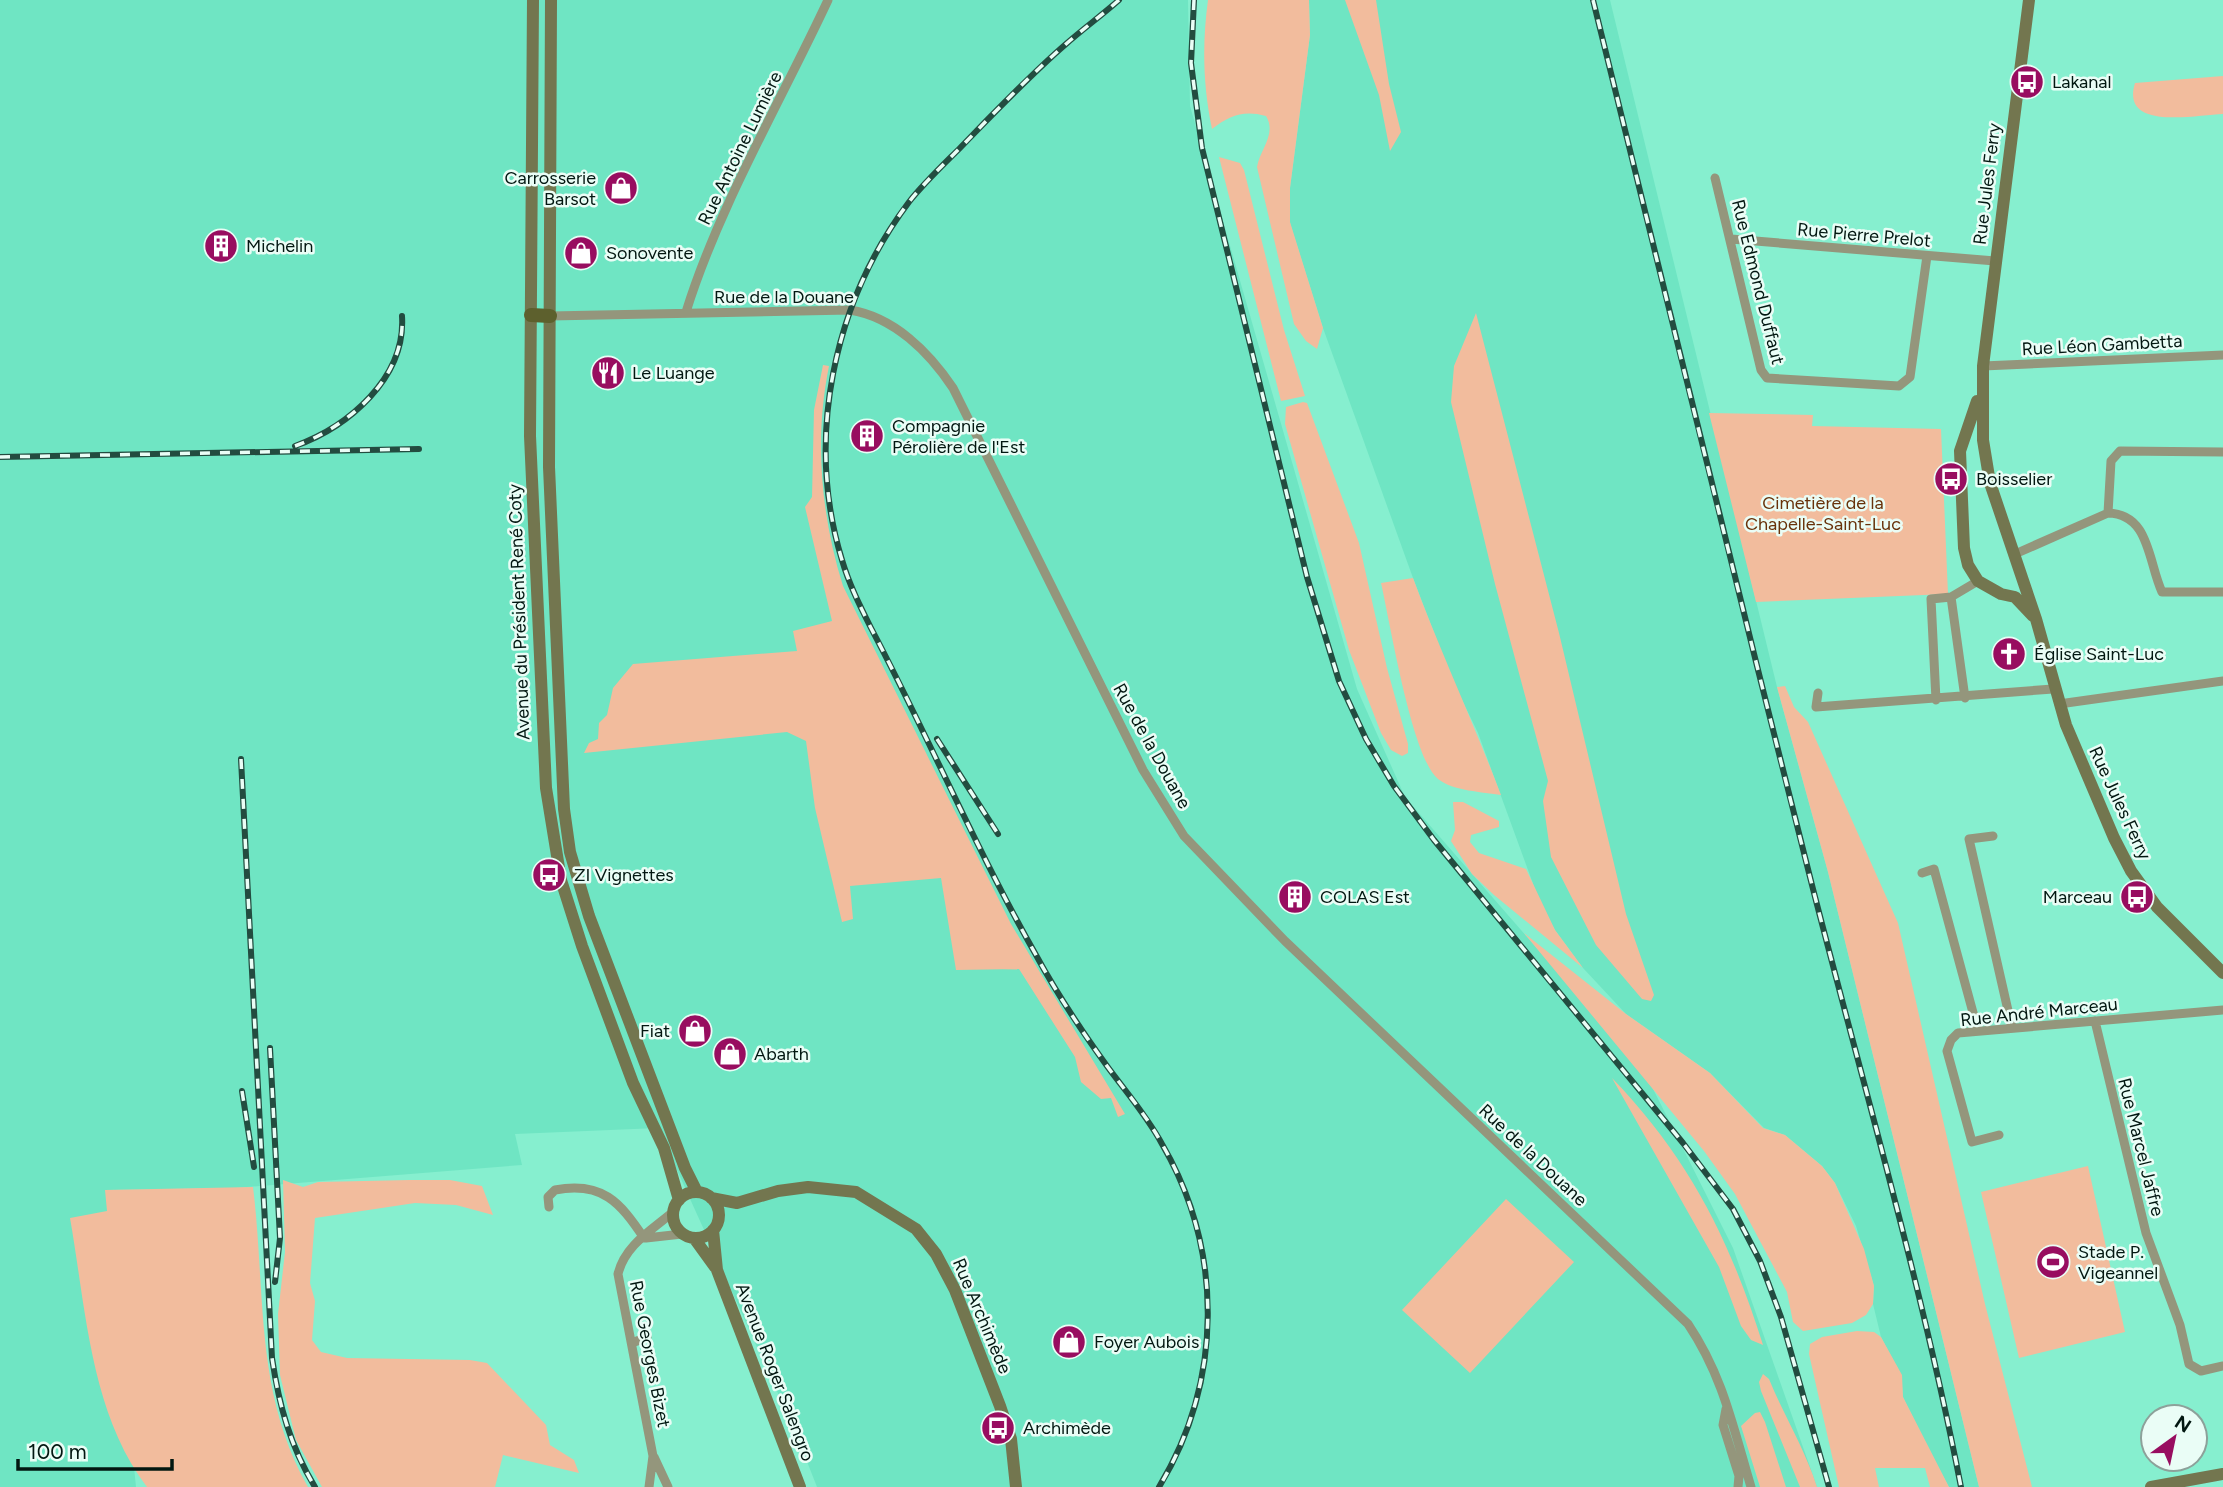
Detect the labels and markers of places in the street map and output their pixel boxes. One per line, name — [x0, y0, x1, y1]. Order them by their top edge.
bus stop icon: Lakanal — [2008, 63, 2046, 101]
place label: Lakanal — [2052, 71, 2111, 93]
place label: Carrosserie Barsot — [505, 167, 596, 210]
shop icon: Carrosserie Barsot — [602, 169, 640, 207]
building icon: Michelin — [202, 227, 240, 265]
shop icon: Sonovente — [562, 234, 600, 272]
place label: Michelin — [246, 235, 313, 257]
place label: Sonovente — [606, 242, 694, 264]
restaurant icon: Le Luange — [589, 354, 627, 392]
place label: Le Luange — [632, 362, 715, 384]
place label: Compagnie Pérolière de l'Est — [892, 415, 1025, 458]
building icon: Compagnie Pérolière de l'Est — [848, 417, 886, 455]
bus stop icon: Boisselier — [1932, 460, 1970, 498]
place label: Boisselier — [1976, 468, 2052, 490]
church icon: Église Saint-Luc — [1990, 635, 2028, 673]
place label: Église Saint-Luc — [2034, 643, 2164, 665]
bus stop icon: ZI Vignettes — [530, 856, 568, 894]
place label: ZI Vignettes — [574, 864, 674, 886]
building icon: COLAS Est — [1276, 878, 1314, 916]
bus stop icon: Marceau — [2118, 878, 2156, 916]
place label: COLAS Est — [1320, 886, 1410, 908]
place label: Marceau — [2043, 886, 2112, 908]
shop icon: Fiat — [676, 1012, 714, 1050]
place label: Fiat — [640, 1020, 670, 1042]
shop icon: Abarth — [711, 1035, 749, 1073]
place label: Abarth — [754, 1043, 809, 1065]
place label: Stade P. Vigeannel — [2078, 1241, 2158, 1284]
sports icon: Stade P. Vigeannel — [2034, 1243, 2072, 1281]
shop icon: Foyer Aubois — [1050, 1323, 1088, 1361]
place label: Foyer Aubois — [1094, 1331, 1199, 1353]
bus stop icon: Archimède — [979, 1409, 1017, 1447]
place label: Archimède — [1023, 1417, 1111, 1439]

